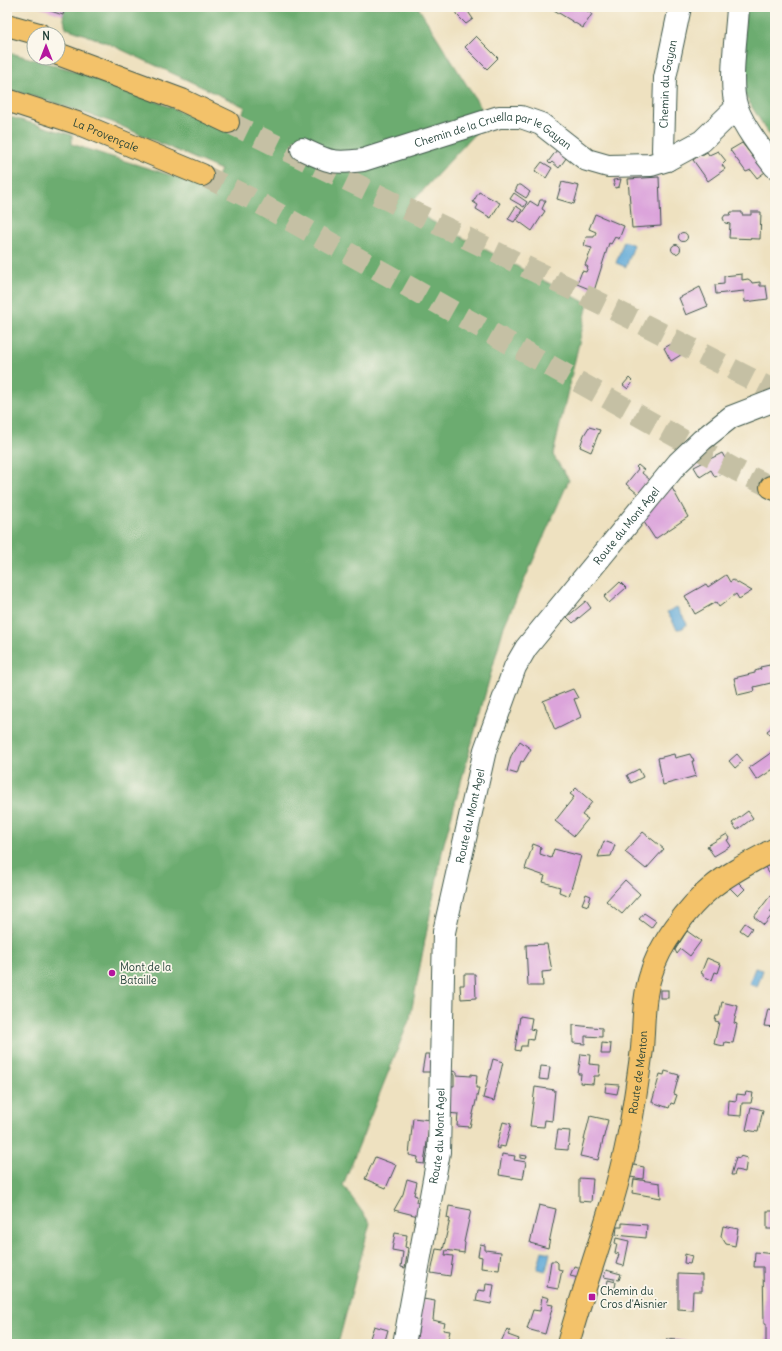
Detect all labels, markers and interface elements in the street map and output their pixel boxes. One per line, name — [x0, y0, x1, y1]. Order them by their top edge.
north arrow — [26, 26, 66, 66]
text: N — [42, 29, 50, 43]
street label: Chemin du Gayan — [657, 39, 680, 129]
text: Chemin de la Cruella par le Gayan — [412, 110, 574, 152]
street label: La Provençale — [71, 115, 141, 155]
street label: Chemin de la Cruella par le Gayan — [408, 138, 576, 158]
street label: Route du Mont Agel — [590, 484, 662, 568]
street label: Route du Mont Agel — [453, 768, 488, 865]
place label: Mont de la Bataille — [120, 960, 171, 987]
marker: Mont de la Bataille — [107, 968, 117, 978]
street label: Route de Menton — [626, 1030, 650, 1115]
street label: Route du Mont Agel — [426, 1088, 447, 1185]
place label: Chemin du Cros d'Aisnier — [600, 1284, 668, 1311]
marker: Chemin du Cros d'Aisnier — [587, 1292, 597, 1302]

